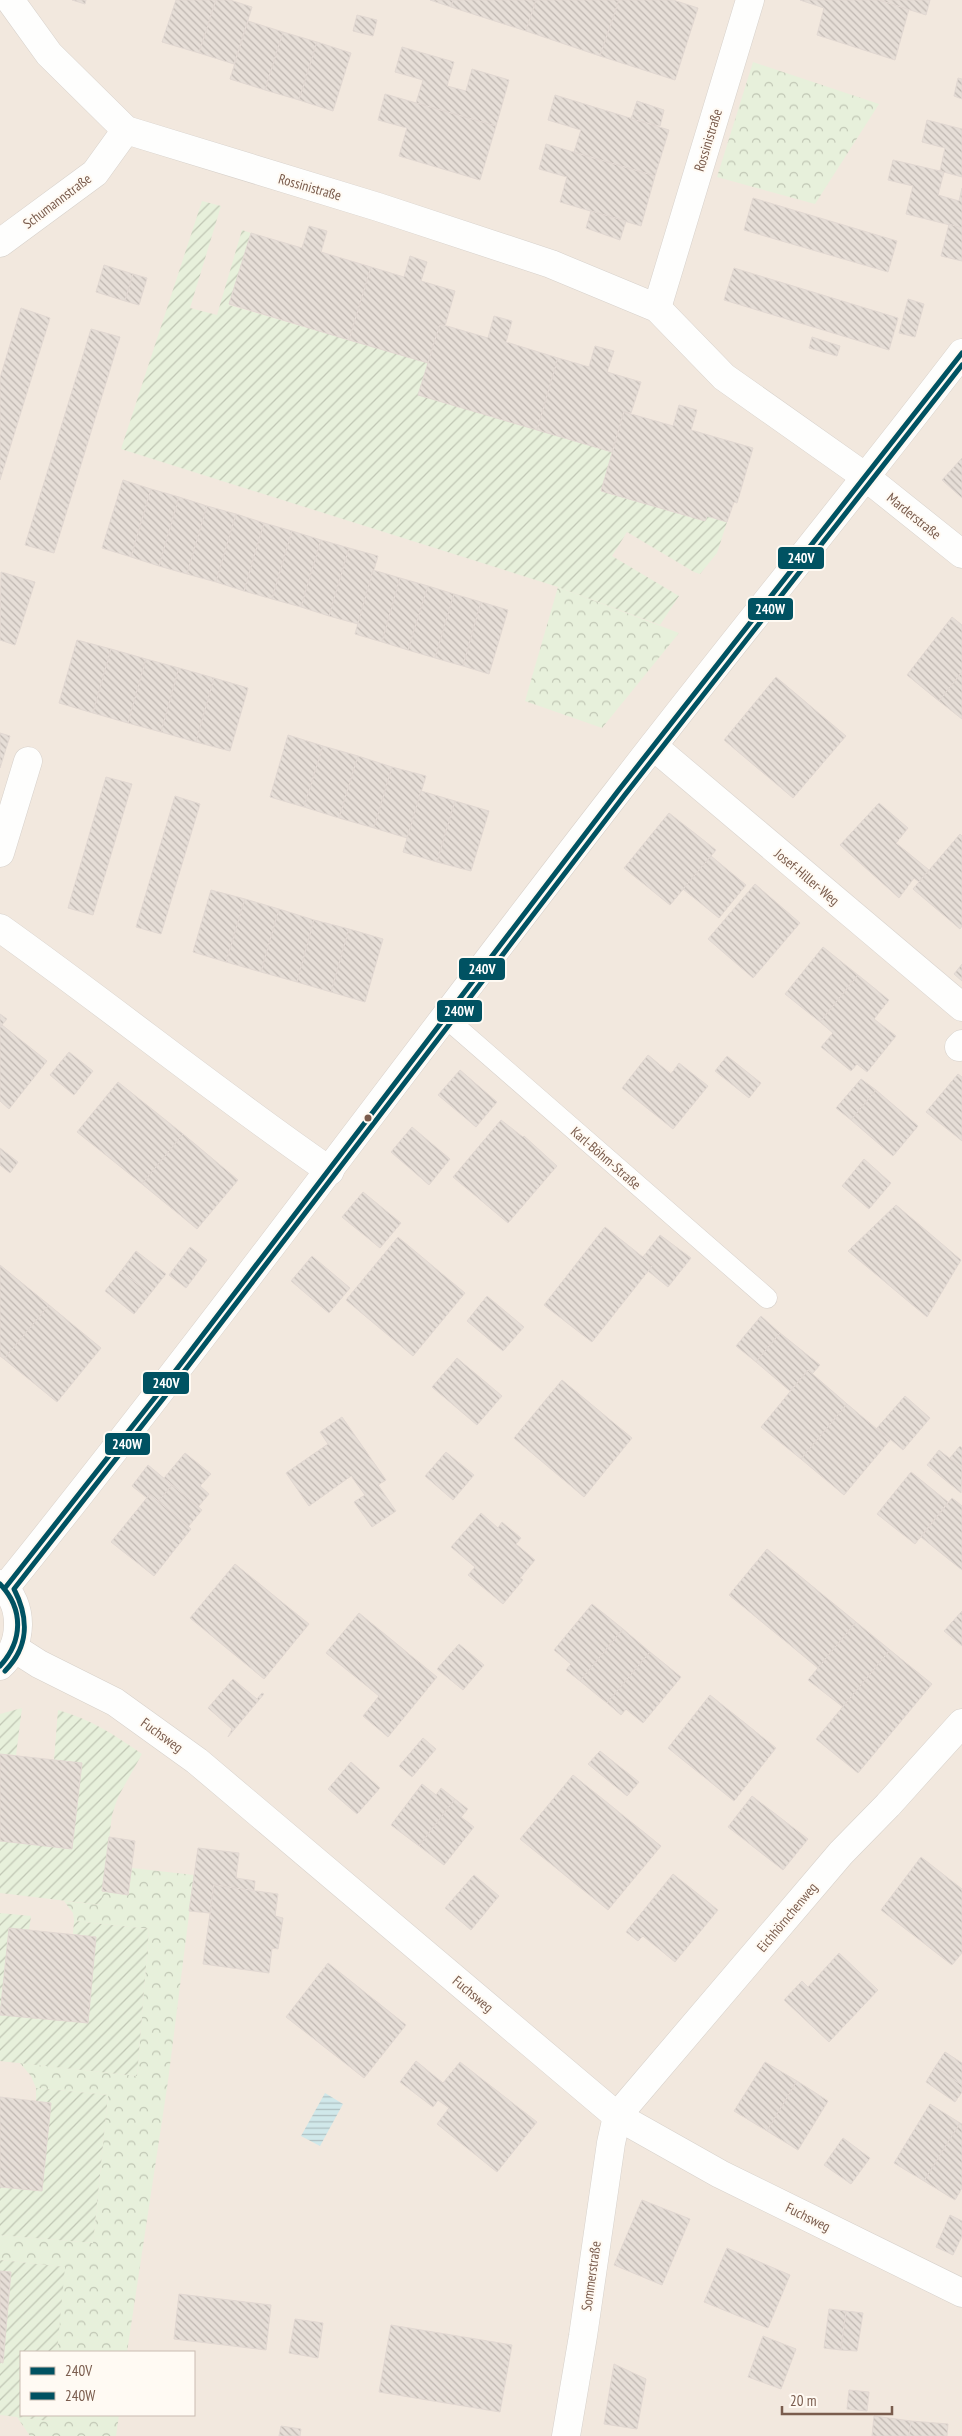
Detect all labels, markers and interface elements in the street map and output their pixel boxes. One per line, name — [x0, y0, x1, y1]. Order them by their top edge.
street label: Rossinistraße — [690, 106, 726, 173]
street label: Schumannstraße — [19, 169, 95, 233]
street label: Rossinistraße — [276, 169, 344, 205]
street label: Marderstraße — [883, 489, 945, 543]
line badge: 240V — [777, 546, 825, 570]
text: 240V — [787, 549, 816, 567]
line badge: 240W — [747, 597, 794, 621]
text: 240W — [755, 600, 786, 618]
street label: Josef-Hiller-Weg — [770, 844, 843, 909]
line badge: 240V — [458, 957, 506, 981]
text: 240V — [468, 960, 497, 978]
line badge: 240W — [436, 999, 483, 1023]
text: 240W — [444, 1002, 475, 1020]
unlabelled marker — [363, 1113, 373, 1123]
street label: Karl-Böhm-Straße — [567, 1123, 645, 1194]
line badge: 240V — [142, 1371, 190, 1395]
text: 240V — [152, 1374, 181, 1392]
line badge: 240W — [104, 1432, 151, 1456]
text: 240W — [112, 1435, 143, 1453]
street label: Fuchsweg — [137, 1714, 187, 1756]
street label: Eichhörnchenweg — [753, 1879, 821, 1955]
street label: Fuchsweg — [449, 1972, 497, 2016]
street label: Fuchsweg — [783, 2198, 833, 2236]
street label: Sommerstraße — [577, 2240, 605, 2312]
legend — [20, 2351, 195, 2416]
text: 240V — [65, 2361, 92, 2380]
scale bar — [782, 2384, 892, 2416]
text: 240W — [65, 2386, 95, 2405]
text: 20 m — [790, 2391, 816, 2410]

